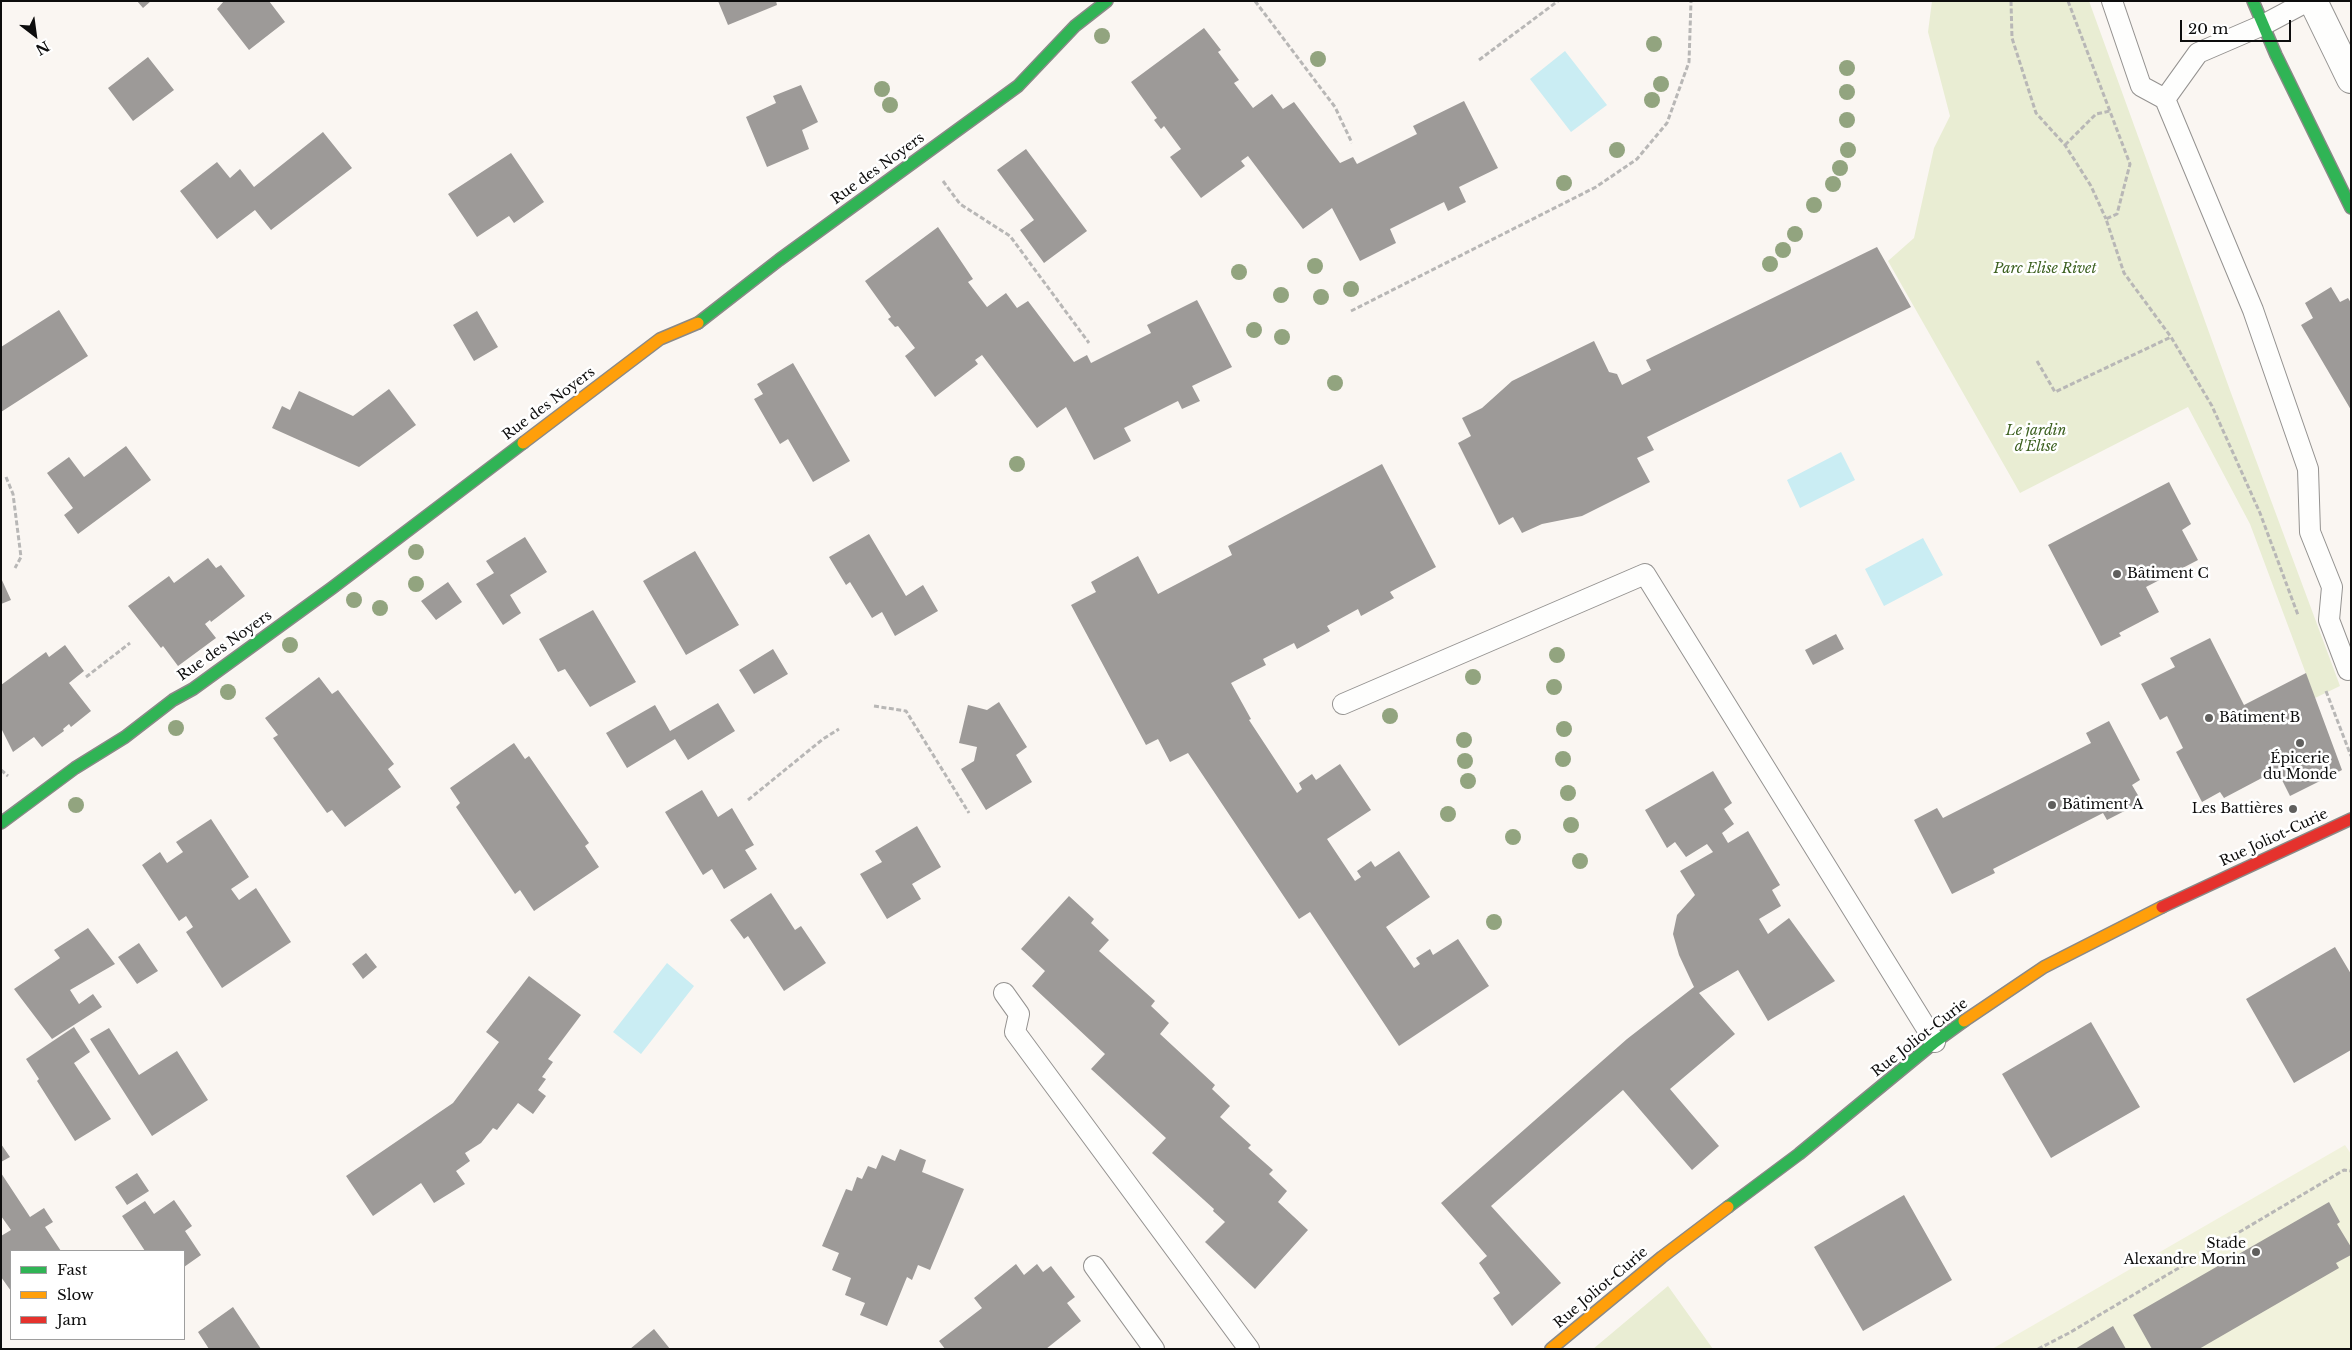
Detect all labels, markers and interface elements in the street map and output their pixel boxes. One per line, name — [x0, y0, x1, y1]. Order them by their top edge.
north arrow — [10, 10, 60, 60]
scale bar — [2182, 10, 2293, 42]
text: 20 m — [2188, 19, 2228, 38]
text: N — [32, 37, 53, 59]
street label: Rue des Noyers — [828, 130, 928, 208]
park label: Parc Elise Rivet — [1993, 261, 2097, 277]
street label: Rue des Noyers — [500, 364, 598, 444]
park label: Le jardin d'Élise — [2006, 423, 2066, 456]
place label: Bâtiment C — [2127, 566, 2209, 582]
marker: Bâtiment C — [2111, 568, 2123, 580]
street label: Rue des Noyers — [175, 607, 275, 685]
place label: Bâtiment B — [2219, 710, 2300, 726]
marker: Bâtiment B — [2203, 712, 2215, 724]
marker: Épicerie du Monde — [2294, 737, 2306, 749]
place label: Épicerie du Monde — [2263, 751, 2337, 784]
place label: Bâtiment A — [2062, 797, 2143, 813]
marker: Bâtiment A — [2046, 799, 2058, 811]
place label: Les Battières — [2192, 801, 2283, 817]
marker: Les Battières — [2287, 803, 2299, 815]
street label: Rue Joliot-Curie — [2217, 806, 2331, 870]
street label: Rue Joliot-Curie — [1869, 995, 1971, 1081]
place label: Stade Alexandre Morin — [2124, 1236, 2246, 1268]
street label: Rue Joliot-Curie — [1551, 1244, 1651, 1332]
marker: Stade Alexandre Morin — [2250, 1246, 2262, 1258]
legend — [10, 1250, 185, 1340]
text: Fast — [57, 1260, 87, 1279]
text: Slow — [57, 1285, 94, 1304]
text: Jam — [57, 1310, 87, 1329]

